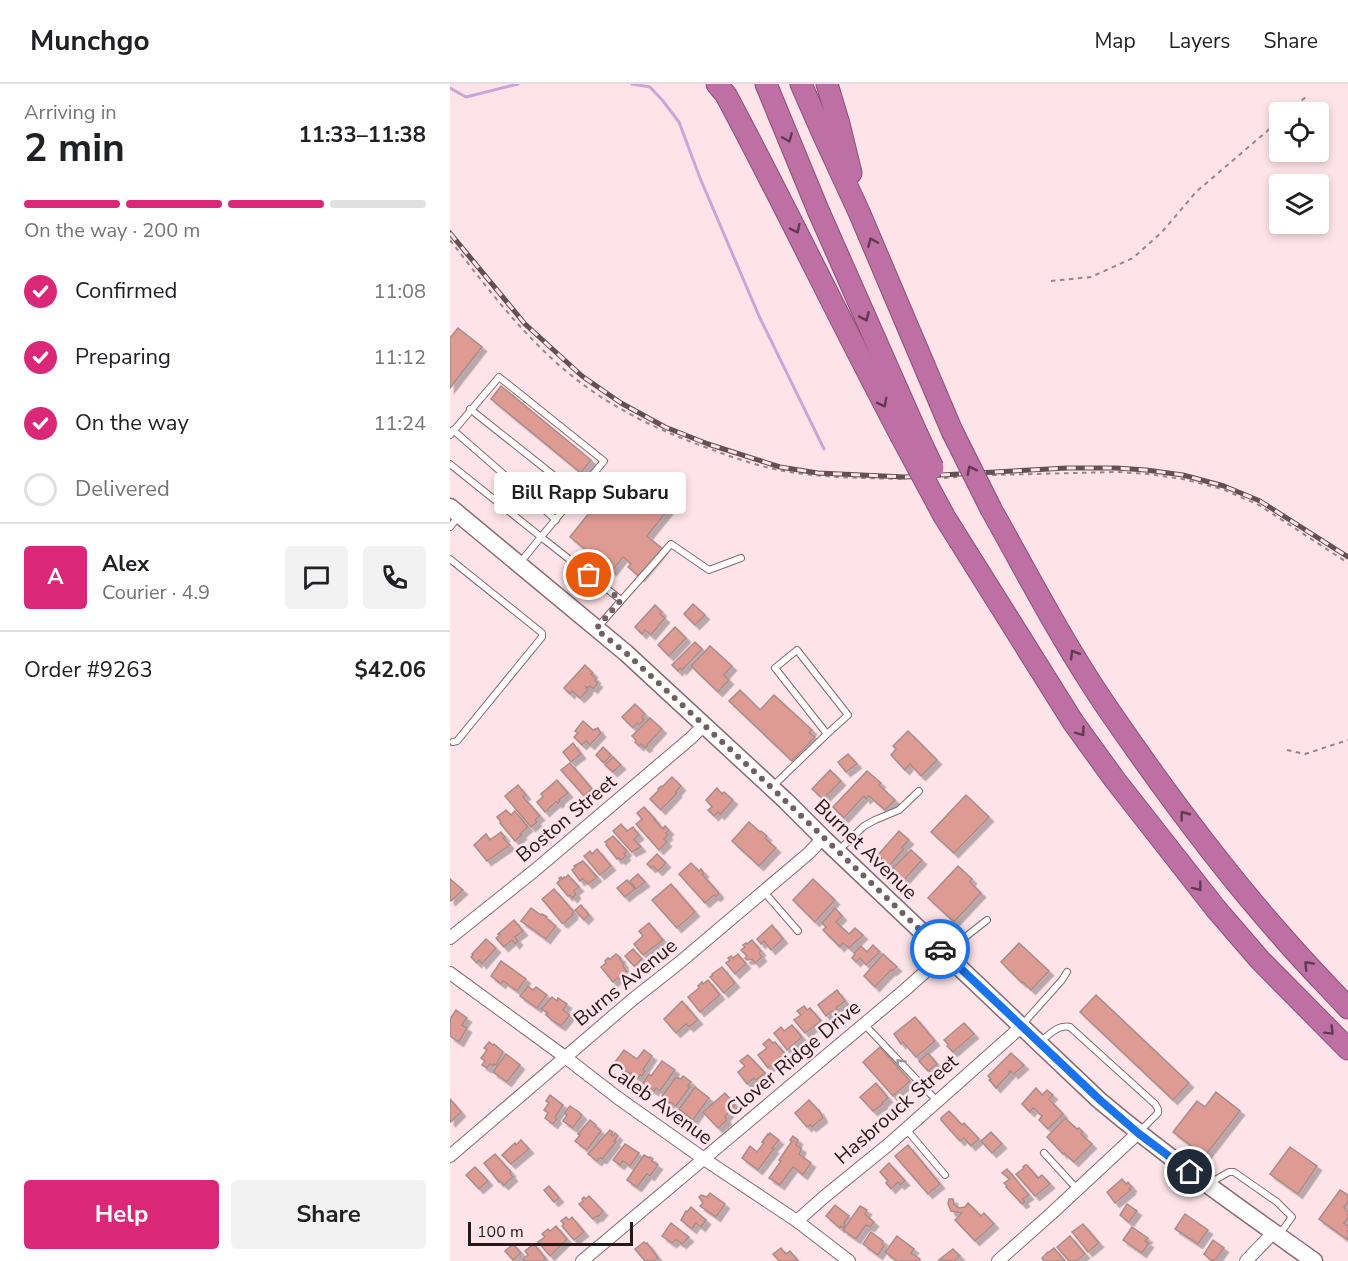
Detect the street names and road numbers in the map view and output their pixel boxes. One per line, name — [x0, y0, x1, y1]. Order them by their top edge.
street label: Boston Street — [510, 768, 623, 868]
street label: Burnet Avenue — [808, 793, 923, 906]
street label: Burns Avenue — [568, 932, 683, 1033]
street label: Clover Ridge Drive — [720, 994, 866, 1123]
street label: Hasbrouck Street — [829, 1048, 965, 1171]
street label: Caleb Avenue — [601, 1056, 718, 1151]

